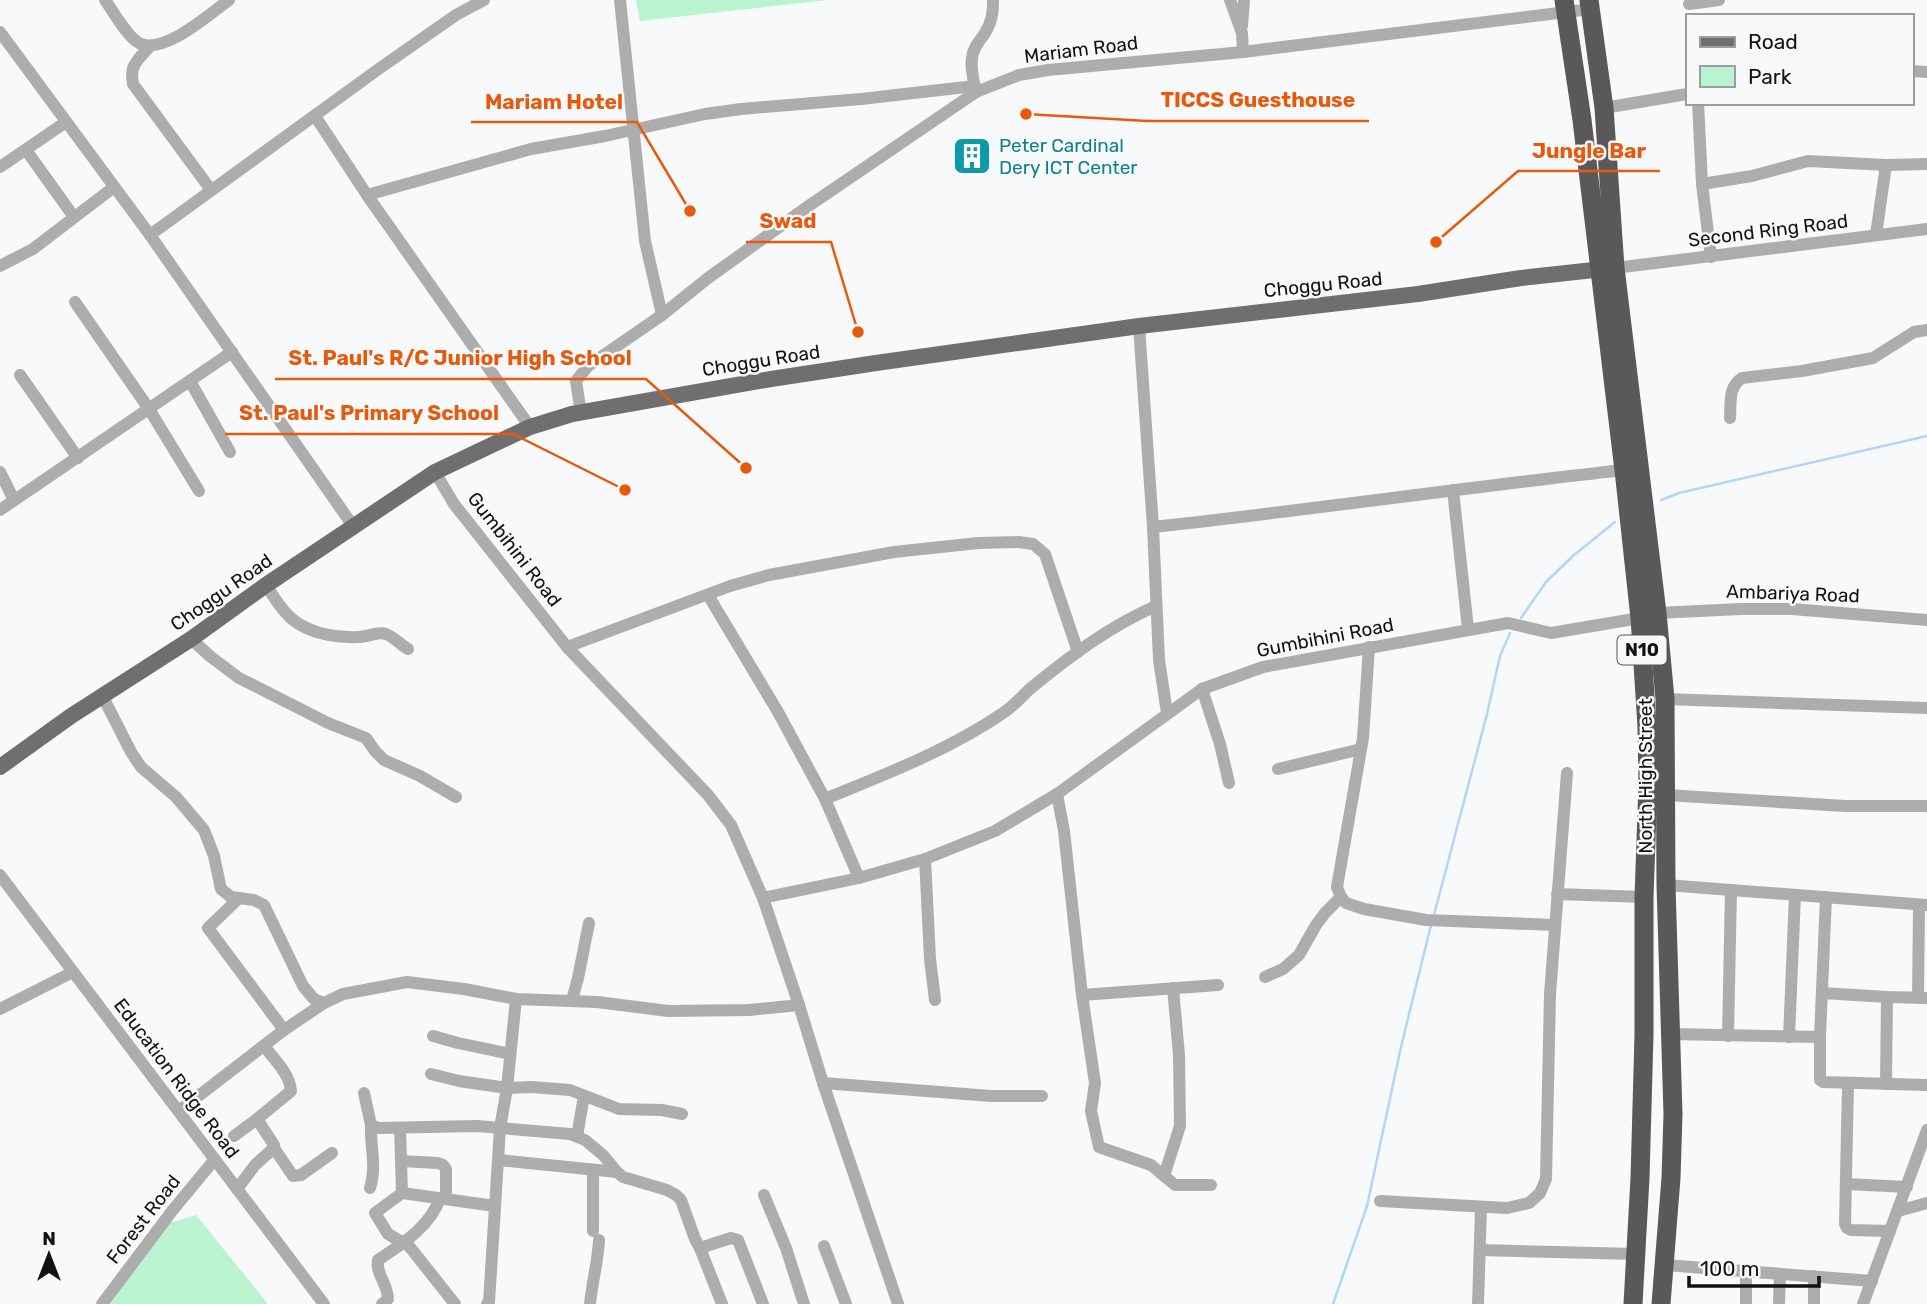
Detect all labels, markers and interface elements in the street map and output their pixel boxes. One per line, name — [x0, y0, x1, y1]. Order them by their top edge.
legend — [1686, 14, 1913, 105]
text: Road — [1748, 29, 1798, 54]
street label: Mariam Road — [1023, 31, 1139, 68]
text: Park — [1748, 64, 1792, 89]
callout: TICCS Guesthouse — [1147, 79, 1369, 121]
callout: Mariam Hotel — [471, 80, 637, 122]
text: TICCS Guesthouse — [1161, 87, 1355, 112]
text: Mariam Hotel — [485, 89, 623, 114]
callout: Jungle Bar — [1518, 129, 1660, 171]
place label: Peter Cardinal Dery ICT Center — [999, 134, 1138, 179]
building icon: Peter Cardinal Dery ICT Center — [951, 135, 993, 177]
text: Jungle Bar — [1532, 138, 1646, 163]
callout: Swad — [746, 200, 831, 242]
text: Swad — [760, 208, 816, 233]
street label: Second Ring Road — [1687, 209, 1849, 252]
street label: Choggu Road — [1263, 267, 1383, 302]
callout: St. Paul's R/C Junior High School — [275, 337, 646, 379]
street label: Choggu Road — [701, 340, 822, 381]
text: St. Paul's R/C Junior High School — [288, 345, 632, 370]
callout: St. Paul's Primary School — [225, 392, 513, 434]
text: St. Paul's Primary School — [239, 400, 499, 425]
street label: Gumbihini Road — [463, 487, 566, 611]
street label: Choggu Road — [166, 549, 277, 636]
street label: Ambariya Road — [1726, 580, 1860, 607]
street label: Gumbihini Road — [1255, 613, 1396, 662]
road number: N10 — [1618, 636, 1666, 664]
street label: North High Street — [1634, 698, 1657, 854]
street label: Education Ridge Road — [109, 994, 244, 1163]
street label: Forest Road — [102, 1170, 185, 1268]
north arrow — [14, 1220, 84, 1290]
text: N — [42, 1227, 56, 1250]
scale bar — [1689, 1244, 1818, 1288]
text: 100 m — [1700, 1256, 1759, 1281]

